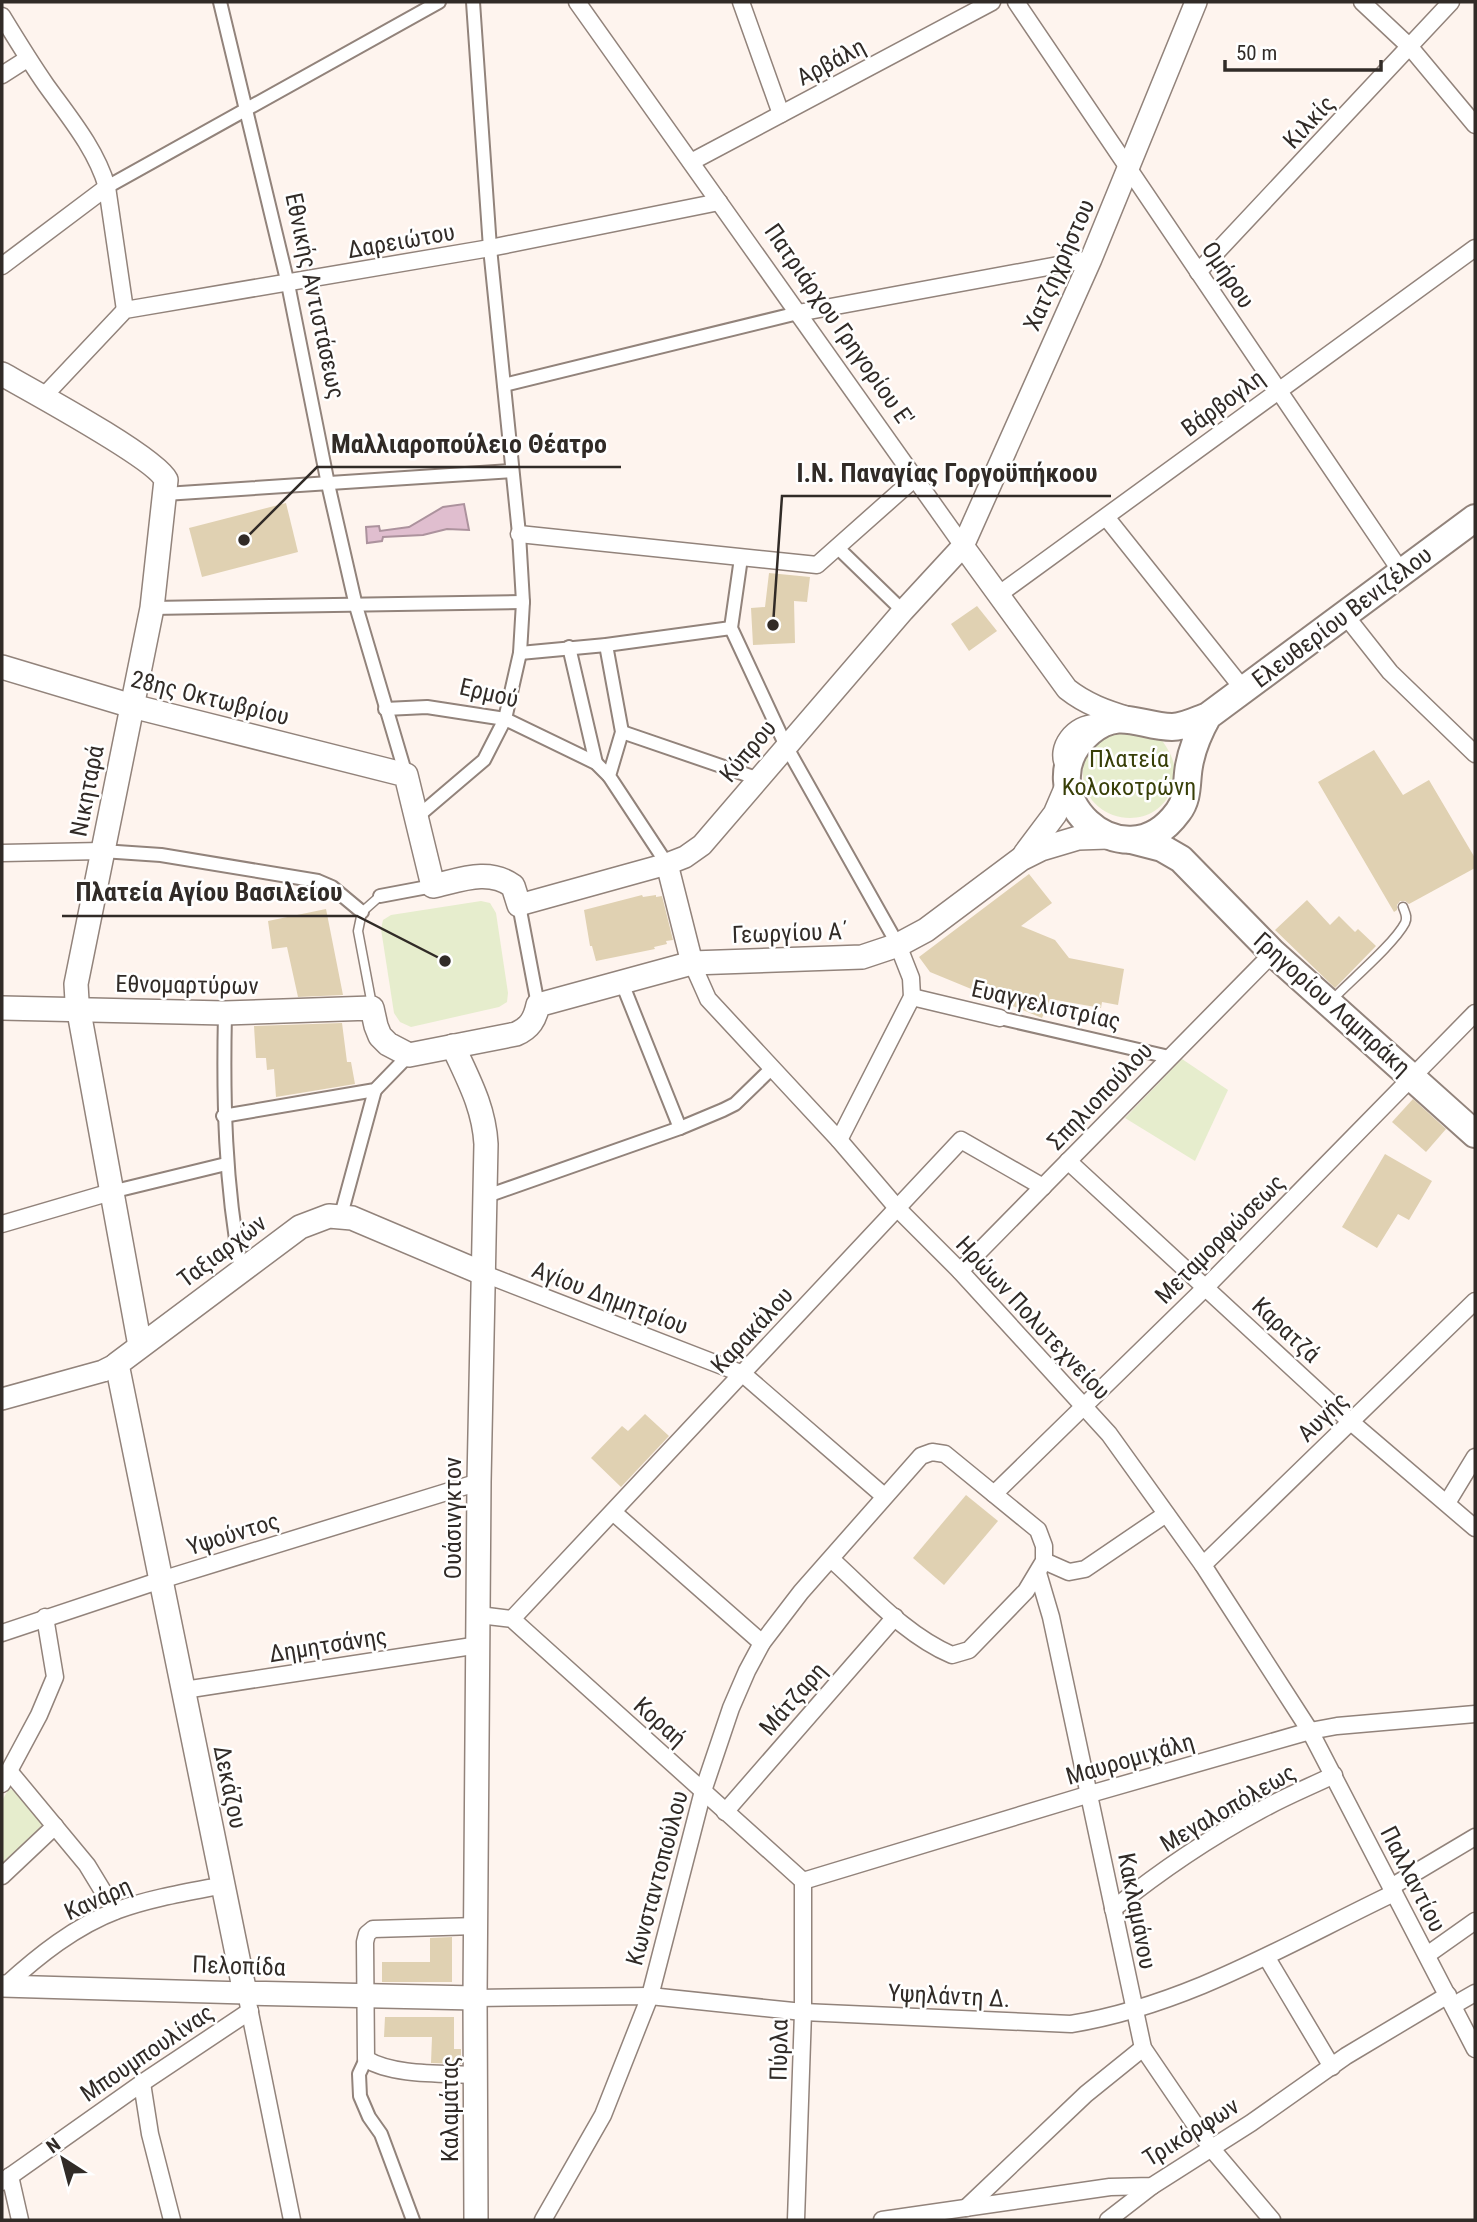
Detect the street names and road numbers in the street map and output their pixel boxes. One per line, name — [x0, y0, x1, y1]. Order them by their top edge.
street label: Αρβάλη — [792, 32, 870, 92]
street label: Κιλκίς — [1277, 90, 1341, 154]
street label: Εθνικής Αντιστάσεως — [279, 190, 351, 402]
street label: Χατζηχρήστου — [1018, 195, 1100, 335]
street label: Δαρειώτου — [345, 218, 457, 264]
street label: Πατριάρχου Γρηγορίου Ε' — [758, 218, 920, 432]
street label: Ομήρου — [1196, 237, 1260, 313]
street label: Βάρβογλη — [1176, 364, 1270, 442]
street label: Ελευθερίου Βενιζέλου — [1247, 540, 1437, 694]
street label: 28ης Οκτωβρίου — [128, 665, 292, 731]
street label: Ερμού — [457, 673, 521, 713]
street label: Κύπρου — [714, 714, 782, 788]
street label: Νικηταρά — [64, 743, 110, 839]
street label: Γεωργίου Α΄ — [731, 917, 849, 949]
street label: Γρηγορίου Λαμπράκη — [1248, 926, 1416, 1082]
street label: Εθνομαρτύρων — [115, 970, 259, 1000]
street label: Ευαγγελιστρίας — [969, 974, 1123, 1036]
street label: Σπηλιοπούλου — [1042, 1036, 1158, 1156]
street label: Μεταμορφώσεως — [1149, 1168, 1291, 1310]
street label: Ταξιαρχών — [172, 1209, 272, 1293]
street label: Ηρώων Πολυτεχνείου — [950, 1231, 1116, 1405]
street label: Αγίου Δημητρίου — [528, 1255, 692, 1341]
street label: Καρακάλου — [705, 1281, 799, 1379]
street label: Καρατζά — [1246, 1292, 1326, 1368]
street label: Αυγής — [1292, 1386, 1354, 1448]
street label: Ουάσινγκτον — [439, 1457, 467, 1579]
street label: Υψούντος — [183, 1507, 283, 1561]
street label: Δημητσάνης — [267, 1622, 389, 1668]
street label: Μάτζαρη — [754, 1657, 832, 1741]
street label: Κοραή — [628, 1691, 692, 1753]
street label: Μαυρομιχάλη — [1063, 1727, 1197, 1791]
street label: Δεκάζου — [208, 1743, 252, 1831]
street label: Μεγαλοπόλεως — [1155, 1758, 1301, 1858]
street label: Κωνσταντοπούλου — [620, 1788, 694, 1968]
street label: Παλλαντίου — [1375, 1822, 1451, 1936]
street label: Κακλαμάνου — [1112, 1851, 1162, 1971]
street label: Κανάρη — [60, 1872, 136, 1926]
street label: Πελοπίδα — [192, 1950, 286, 1982]
street label: Υψηλάντη Δ. — [887, 1979, 1011, 2013]
street label: Μπουμπουλίνας — [75, 1998, 219, 2108]
street label: Πύρλα — [764, 2019, 794, 2081]
street label: Καλαμάτας — [436, 2056, 464, 2162]
street label: Τρικόρφων — [1138, 2092, 1244, 2172]

